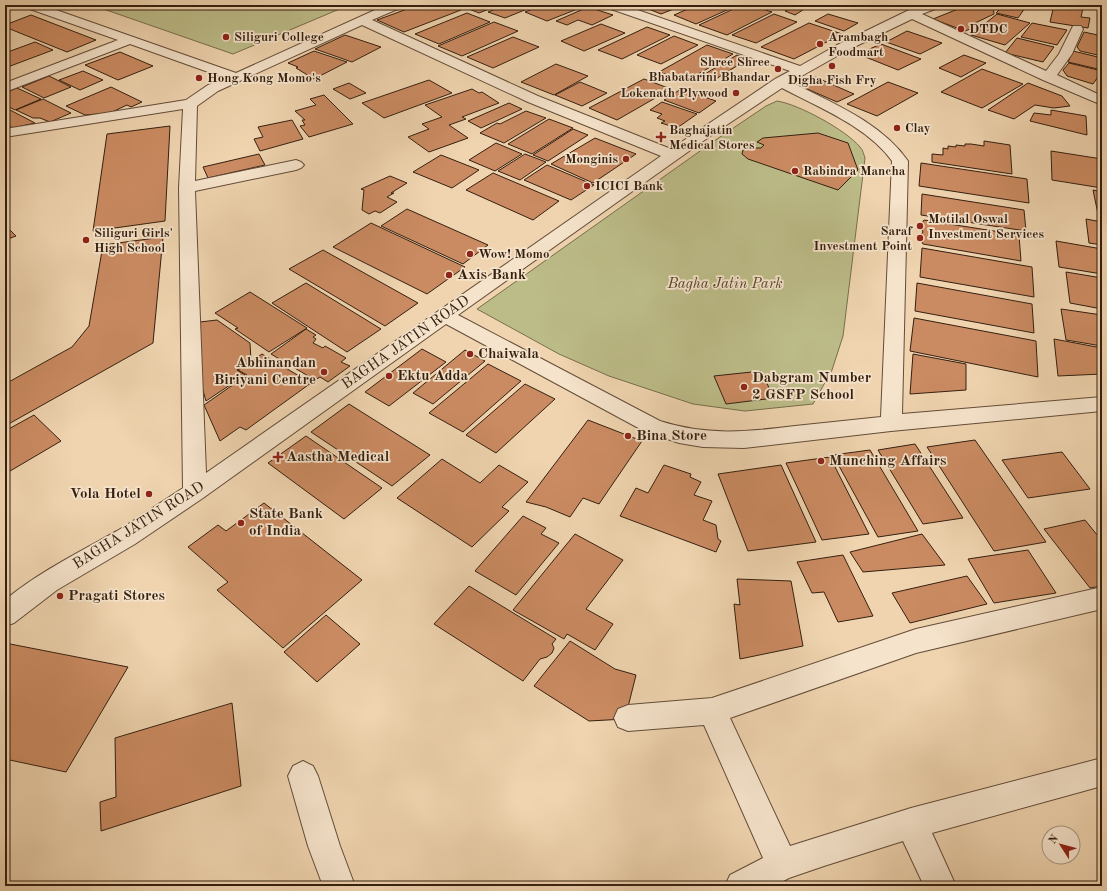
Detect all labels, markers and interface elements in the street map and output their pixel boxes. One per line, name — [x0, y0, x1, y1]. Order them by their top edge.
place label: DTDC — [969, 23, 1007, 36]
marker: DTDC — [956, 24, 966, 34]
place label: Siliguri College — [234, 31, 324, 44]
place label: Arambagh Foodmart — [828, 31, 888, 59]
marker: Siliguri College — [221, 32, 231, 42]
marker: Arambagh Foodmart — [815, 39, 825, 49]
place label: Shree Shree Bhabatarini Bhandar — [648, 56, 770, 84]
marker: Digha Fish Fry — [827, 61, 837, 71]
marker: Shree Shree Bhabatarini Bhandar — [773, 64, 783, 74]
place label: Hong Kong Momo's — [207, 72, 321, 85]
marker: Hong Kong Momo's — [194, 73, 204, 83]
place label: Digha Fish Fry — [787, 74, 877, 87]
place label: Lokenath Plywood — [620, 87, 728, 100]
marker: Lokenath Plywood — [731, 88, 741, 98]
place label: Clay — [905, 122, 931, 135]
marker: Clay — [892, 123, 902, 133]
place label: Baghajatin Medical Stores — [669, 124, 755, 152]
marker: Baghajatin Medical Stores — [656, 132, 666, 142]
place label: Monginis — [565, 153, 618, 166]
marker: Monginis — [621, 154, 631, 164]
place label: Rabindra Mancha — [803, 165, 906, 178]
marker: Rabindra Mancha — [790, 166, 800, 176]
place label: ICICI Bank — [595, 180, 664, 193]
marker: ICICI Bank — [582, 181, 592, 191]
place label: Motilal Oswal Investment Services — [928, 213, 1045, 241]
marker: Motilal Oswal Investment Services — [915, 221, 925, 231]
place label: Saraf Investment Point — [813, 225, 913, 253]
place label: Siliguri Girls' High School — [94, 227, 173, 255]
marker: Saraf Investment Point — [915, 233, 925, 243]
marker: Siliguri Girls' High School — [81, 235, 91, 245]
place label: Wow! Momo — [478, 248, 550, 261]
marker: Wow! Momo — [465, 249, 475, 259]
place label: Axis Bank — [457, 268, 527, 283]
marker: Axis Bank — [444, 270, 454, 280]
park label: Bagha Jatin Park — [666, 277, 783, 292]
street label: BAGHA JATIN ROAD — [339, 293, 473, 393]
place label: Chaiwala — [478, 347, 540, 362]
marker: Chaiwala — [465, 349, 475, 359]
place label: Abhinandan Biriyani Centre — [214, 356, 316, 388]
marker: Abhinandan Biriyani Centre — [319, 367, 329, 377]
place label: Ektu Adda — [397, 369, 469, 384]
marker: Ektu Adda — [384, 371, 394, 381]
place label: Dabgram Number 2 GSFP School — [752, 371, 872, 403]
marker: Dabgram Number 2 GSFP School — [739, 382, 749, 392]
place label: Bina Store — [636, 429, 707, 444]
marker: Bina Store — [623, 431, 633, 441]
place label: Aastha Medical — [286, 450, 390, 465]
marker: Aastha Medical — [273, 452, 283, 462]
place label: Munching Affairs — [829, 454, 946, 469]
marker: Munching Affairs — [816, 456, 826, 466]
street label: BAGHA JATIN ROAD — [71, 479, 207, 573]
place label: Vola Hotel — [70, 487, 141, 502]
marker: Vola Hotel — [144, 489, 154, 499]
place label: State Bank of India — [249, 507, 324, 539]
marker: State Bank of India — [236, 518, 246, 528]
place label: Pragati Stores — [68, 589, 165, 604]
marker: Pragati Stores — [55, 591, 65, 601]
north arrow — [1041, 825, 1081, 865]
text: N — [1047, 833, 1061, 847]

